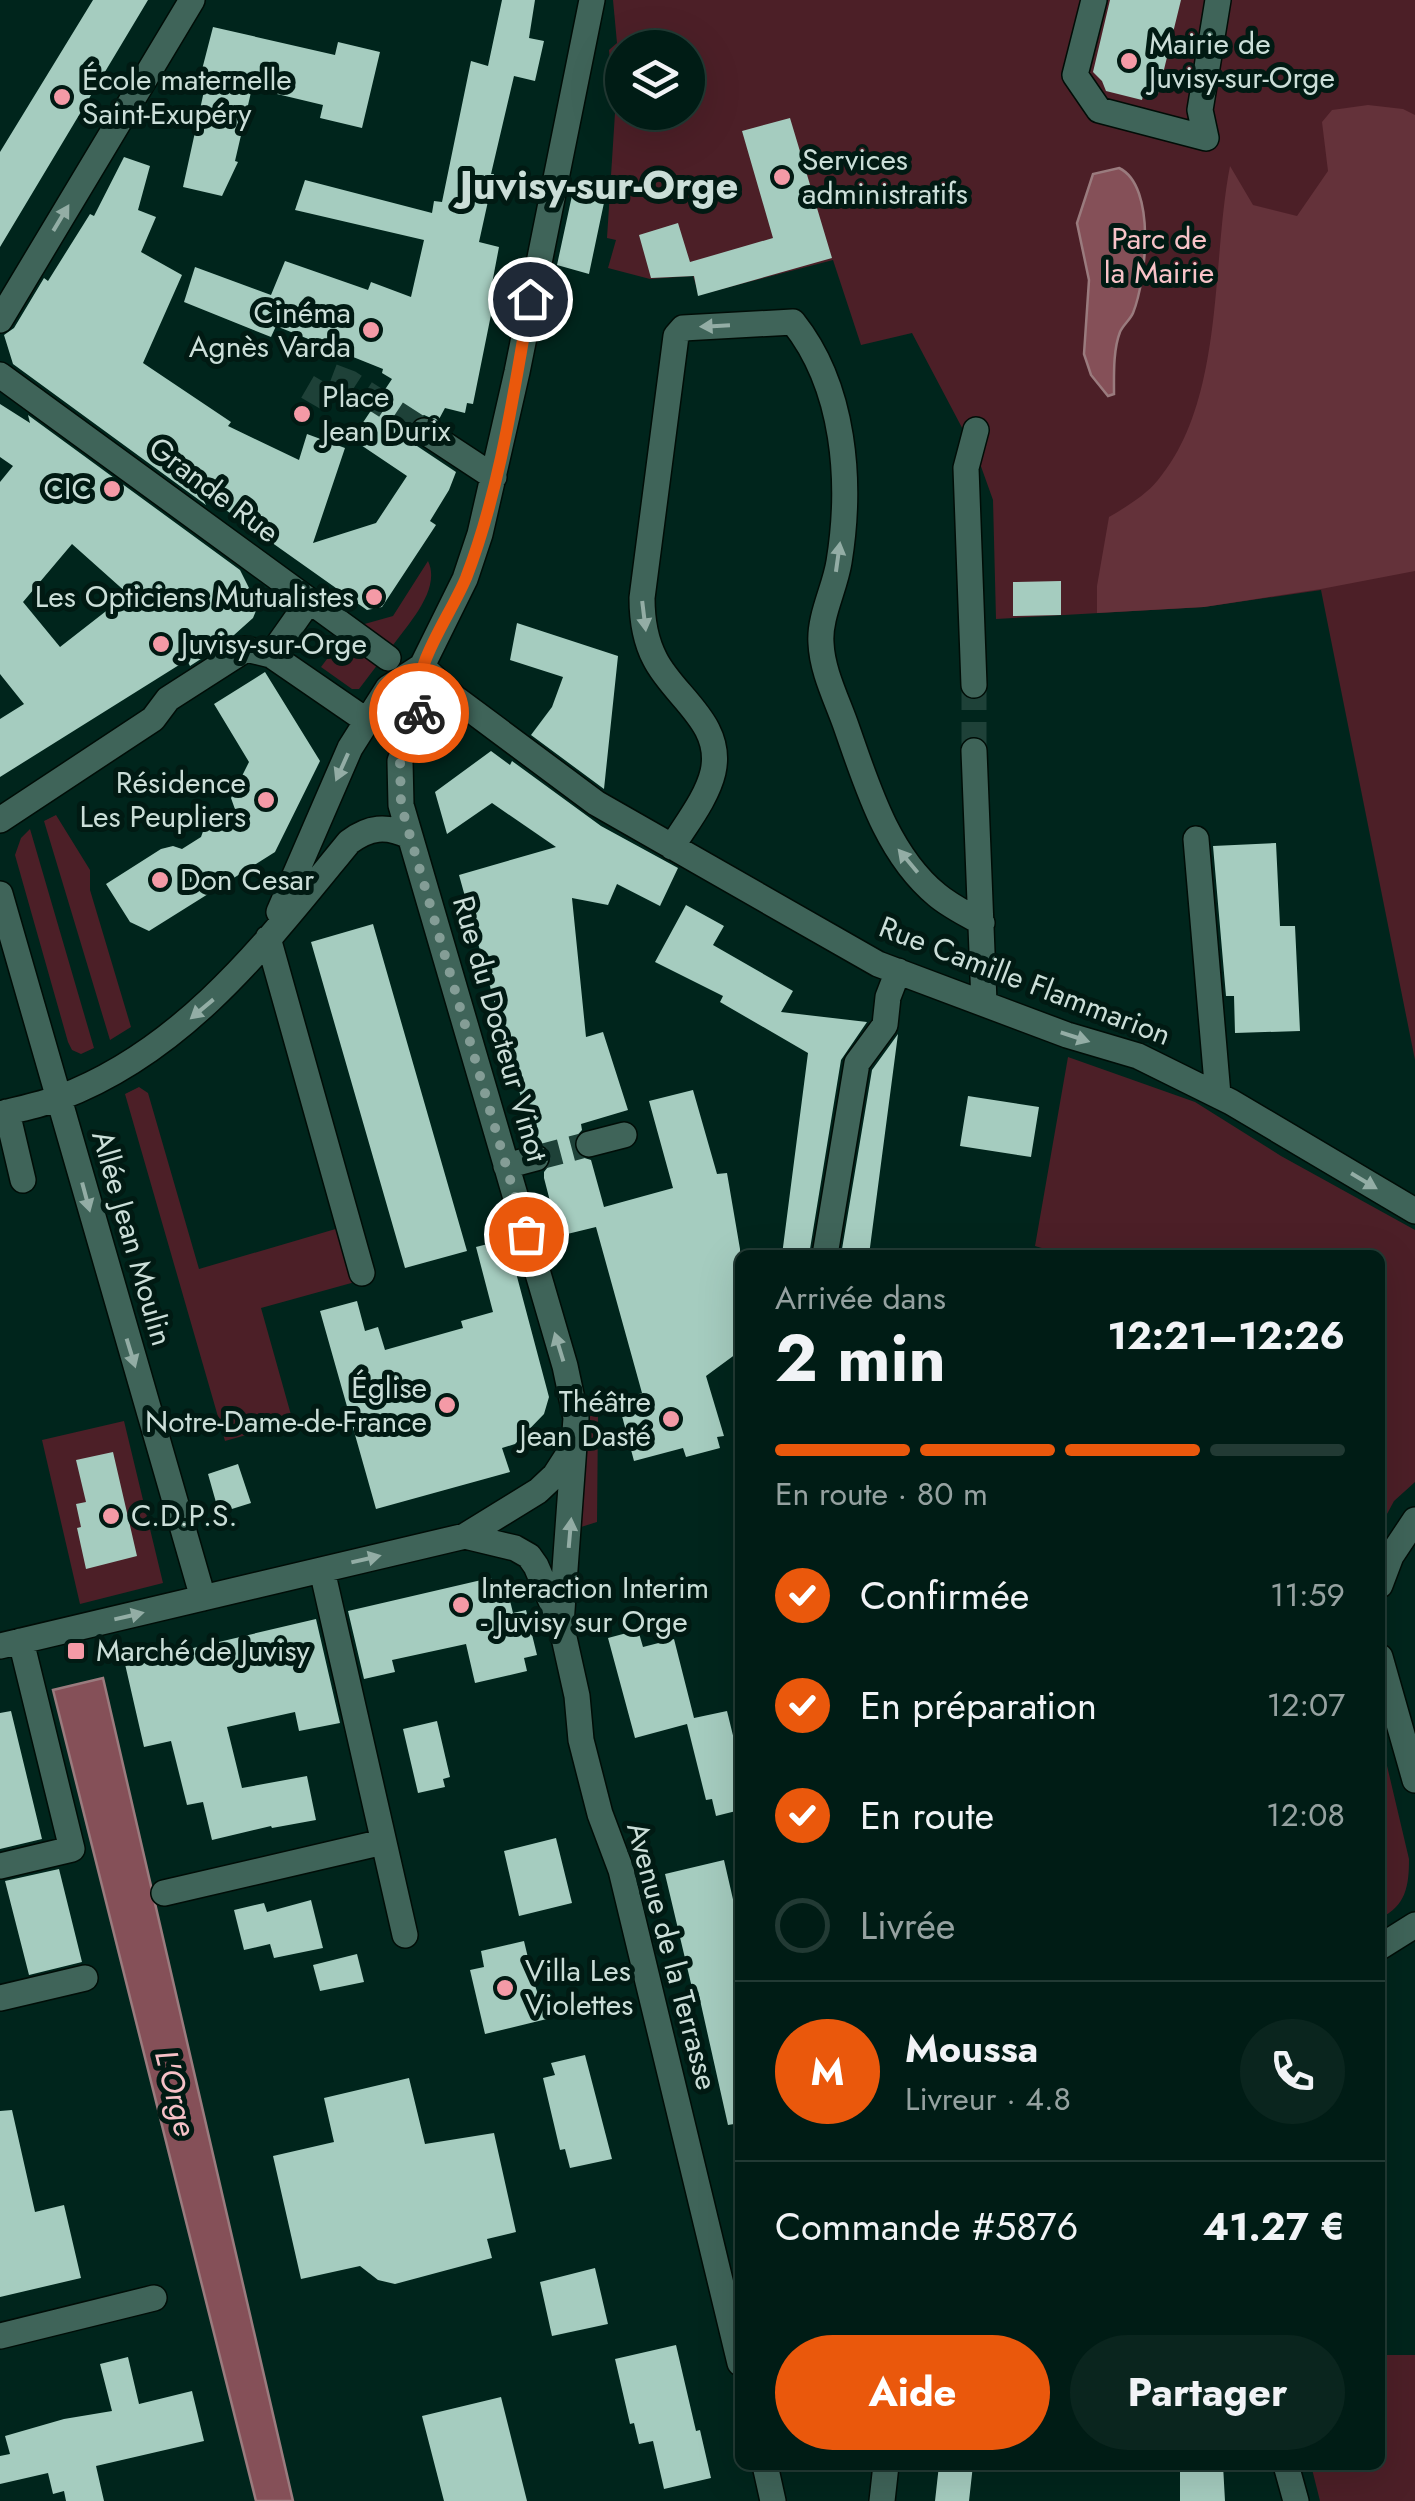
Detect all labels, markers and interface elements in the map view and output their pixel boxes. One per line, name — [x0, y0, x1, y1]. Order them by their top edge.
place label: Mairie de Juvisy-sur-Orge — [1145, 22, 1335, 99]
map controls — [605, 30, 705, 130]
button: layers — [605, 30, 705, 130]
marker: Mairie de Juvisy-sur-Orge — [1118, 50, 1140, 72]
place label: École maternelle Saint-Exupéry — [82, 58, 292, 135]
marker: École maternelle Saint-Exupéry — [51, 86, 73, 108]
place label: Services administratifs — [802, 138, 968, 215]
district label: Juvisy-sur-Orge — [453, 156, 738, 214]
marker: Services administratifs — [771, 166, 793, 188]
one-way arrow — [52, 204, 69, 232]
park label: Parc de la Mairie — [1104, 217, 1214, 294]
pin — [488, 257, 573, 342]
icon: home — [503, 272, 558, 327]
place label: Cinéma Agnès Varda — [189, 291, 351, 368]
one-way arrow — [698, 318, 730, 334]
marker: Cinéma Agnès Varda — [360, 319, 382, 341]
place label: Place Jean Durix — [318, 375, 451, 452]
marker: Place Jean Durix — [291, 403, 313, 425]
street label: Grande Rue — [140, 426, 288, 553]
place label: CIC — [44, 467, 92, 510]
marker: CIC — [101, 478, 123, 500]
one-way arrow — [831, 541, 847, 573]
place label: Les Opticiens Mutualistes — [35, 575, 354, 618]
marker: Les Opticiens Mutualistes — [363, 586, 385, 608]
one-way arrow — [636, 601, 652, 632]
place label: Juvisy-sur-Orge — [177, 622, 367, 665]
marker: Juvisy-sur-Orge — [150, 633, 172, 655]
courier — [369, 663, 469, 763]
icon: bike — [392, 686, 447, 741]
one-way arrow — [334, 752, 350, 782]
place label: Résidence Les Peupliers — [80, 761, 246, 838]
marker: Résidence Les Peupliers — [255, 789, 277, 811]
one-way arrow — [898, 849, 919, 874]
place label: Don Cesar — [180, 858, 315, 901]
marker: Don Cesar — [149, 869, 171, 891]
street label: Rue du Docteur Vinot — [442, 891, 559, 1168]
street label: Rue Camille Flammarion — [873, 905, 1177, 1056]
one-way arrow — [189, 998, 214, 1019]
one-way arrow — [1060, 1030, 1090, 1045]
street label: Allée Jean Moulin — [81, 1125, 184, 1351]
one-way arrow — [1350, 1172, 1378, 1189]
one-way arrow — [79, 1182, 94, 1213]
pin — [484, 1192, 569, 1277]
icon: bag — [499, 1207, 554, 1262]
text: Arrivée dans — [775, 1275, 946, 1321]
text: 12:21–12:26 — [1108, 1308, 1345, 1363]
text: 2 min — [775, 1311, 946, 1405]
one-way arrow — [551, 1331, 566, 1362]
one-way arrow — [124, 1339, 139, 1369]
place label: Église Notre-Dame-de-France — [145, 1366, 427, 1443]
place label: Théâtre Jean Dasté — [516, 1380, 651, 1457]
marker: Église Notre-Dame-de-France — [436, 1394, 458, 1416]
marker: Théâtre Jean Dasté — [660, 1408, 682, 1430]
text: En route · 80 m — [775, 1471, 988, 1517]
place label: C.D.P.S. — [131, 1494, 237, 1537]
marker: C.D.P.S. — [100, 1505, 122, 1527]
one-way arrow — [562, 1517, 578, 1549]
one-way arrow — [351, 1551, 382, 1566]
place label: Interaction Interim - Juvisy sur Orge — [481, 1566, 709, 1643]
icon: check — [775, 1568, 830, 1623]
text: Confirmée — [860, 1568, 1029, 1623]
text: 11:59 — [1270, 1572, 1345, 1618]
marker: Interaction Interim - Juvisy sur Orge — [450, 1594, 472, 1616]
one-way arrow — [114, 1608, 145, 1623]
place label: Marché de Juvisy — [96, 1629, 311, 1672]
marker: Marché de Juvisy — [65, 1640, 87, 1662]
icon: check — [775, 1678, 830, 1733]
text: En préparation — [860, 1678, 1097, 1733]
text: 12:07 — [1267, 1682, 1345, 1728]
icon: check — [775, 1788, 830, 1843]
text: En route — [860, 1788, 994, 1843]
text: 12:08 — [1266, 1792, 1345, 1838]
street label: Avenue de la Terrasse — [616, 1817, 729, 2094]
text: Livrée — [860, 1898, 955, 1953]
place label: Villa Les Violettes — [525, 1949, 633, 2026]
marker: Villa Les Violettes — [494, 1977, 516, 1999]
button: phone — [1240, 2019, 1345, 2124]
text: Moussa — [905, 2021, 1038, 2076]
text: M — [811, 2044, 844, 2099]
water label: L'Orge — [143, 2045, 209, 2141]
text: Livreur · 4.8 — [905, 2076, 1071, 2122]
text: Commande #5876 — [775, 2199, 1078, 2254]
text: 41.27 € — [1203, 2199, 1345, 2254]
button: Aide — [775, 2335, 1050, 2450]
button: Partager — [1070, 2335, 1345, 2450]

